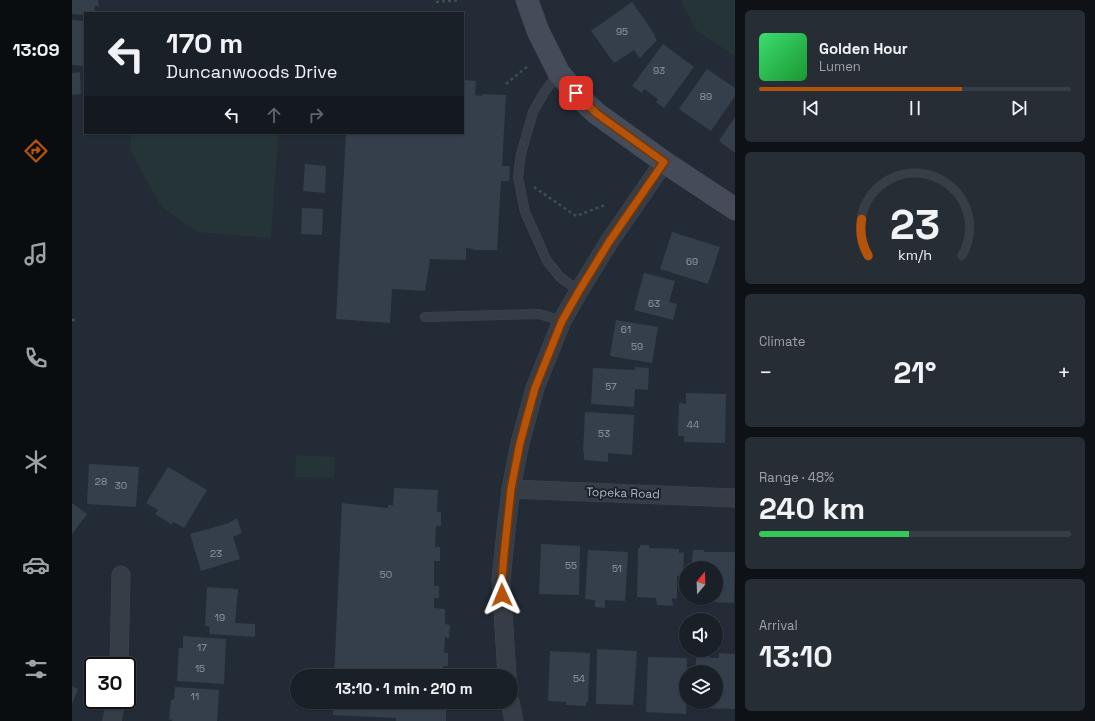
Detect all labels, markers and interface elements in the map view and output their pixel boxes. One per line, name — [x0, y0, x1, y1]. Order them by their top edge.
text: 170 m — [166, 25, 243, 61]
house number: 95 — [616, 25, 628, 38]
icon: left — [100, 28, 152, 80]
text: 13:09 — [12, 38, 60, 61]
text: Golden Hour — [819, 39, 908, 58]
text: Lumen — [819, 58, 861, 75]
text: Duncanwoods Drive — [166, 60, 337, 83]
house number: 93 — [653, 64, 665, 77]
pin — [559, 76, 593, 110]
icon: arrive — [565, 82, 587, 104]
house number: 89 — [700, 90, 712, 103]
icon: previous — [800, 97, 822, 119]
icon: pause — [904, 97, 926, 119]
icon: next — [1008, 97, 1030, 119]
icon: left — [221, 104, 243, 126]
icon: ahead — [263, 104, 285, 126]
icon: right — [305, 104, 327, 126]
icon: directions — [22, 137, 50, 165]
text: 23 — [890, 198, 940, 251]
icon: music — [22, 240, 50, 268]
text: km/h — [898, 246, 932, 264]
house number: 69 — [686, 255, 698, 268]
house number: 63 — [648, 297, 660, 310]
house number: 61 — [621, 323, 631, 336]
text: Climate — [759, 333, 805, 350]
house number: 59 — [631, 340, 643, 353]
icon: phone — [22, 344, 50, 372]
text: 21° — [893, 353, 937, 392]
text: − — [759, 358, 773, 386]
text: + — [1057, 358, 1071, 386]
house number: 57 — [605, 380, 617, 393]
house number: 44 — [687, 418, 699, 431]
house number: 53 — [598, 427, 610, 440]
icon: climate — [22, 448, 50, 476]
text: Range · 48% — [759, 469, 834, 486]
house number: 28 — [95, 475, 107, 488]
house number: 30 — [115, 479, 127, 492]
street label: Topeka Road — [586, 484, 660, 502]
text: 240 km — [759, 489, 865, 528]
house number: 23 — [210, 547, 222, 560]
icon: car — [22, 551, 50, 579]
house number: 55 — [565, 559, 577, 572]
north arrow — [679, 561, 723, 605]
map controls — [679, 561, 723, 709]
house number: 51 — [612, 562, 622, 575]
house number: 50 — [380, 568, 392, 581]
position arrow — [481, 574, 523, 616]
house number: 19 — [215, 611, 225, 624]
button: sound — [679, 613, 723, 657]
text: Arrival — [759, 617, 798, 634]
text: 13:10 — [759, 637, 833, 676]
house number: 17 — [197, 641, 207, 654]
icon: filters — [22, 655, 50, 683]
speed limit sign: 30 — [84, 657, 136, 709]
house number: 15 — [195, 662, 205, 675]
button: layers — [679, 665, 723, 709]
house number: 54 — [573, 672, 585, 685]
text: 13:10 · 1 min · 210 m — [335, 679, 473, 698]
house number: 11 — [191, 690, 199, 703]

